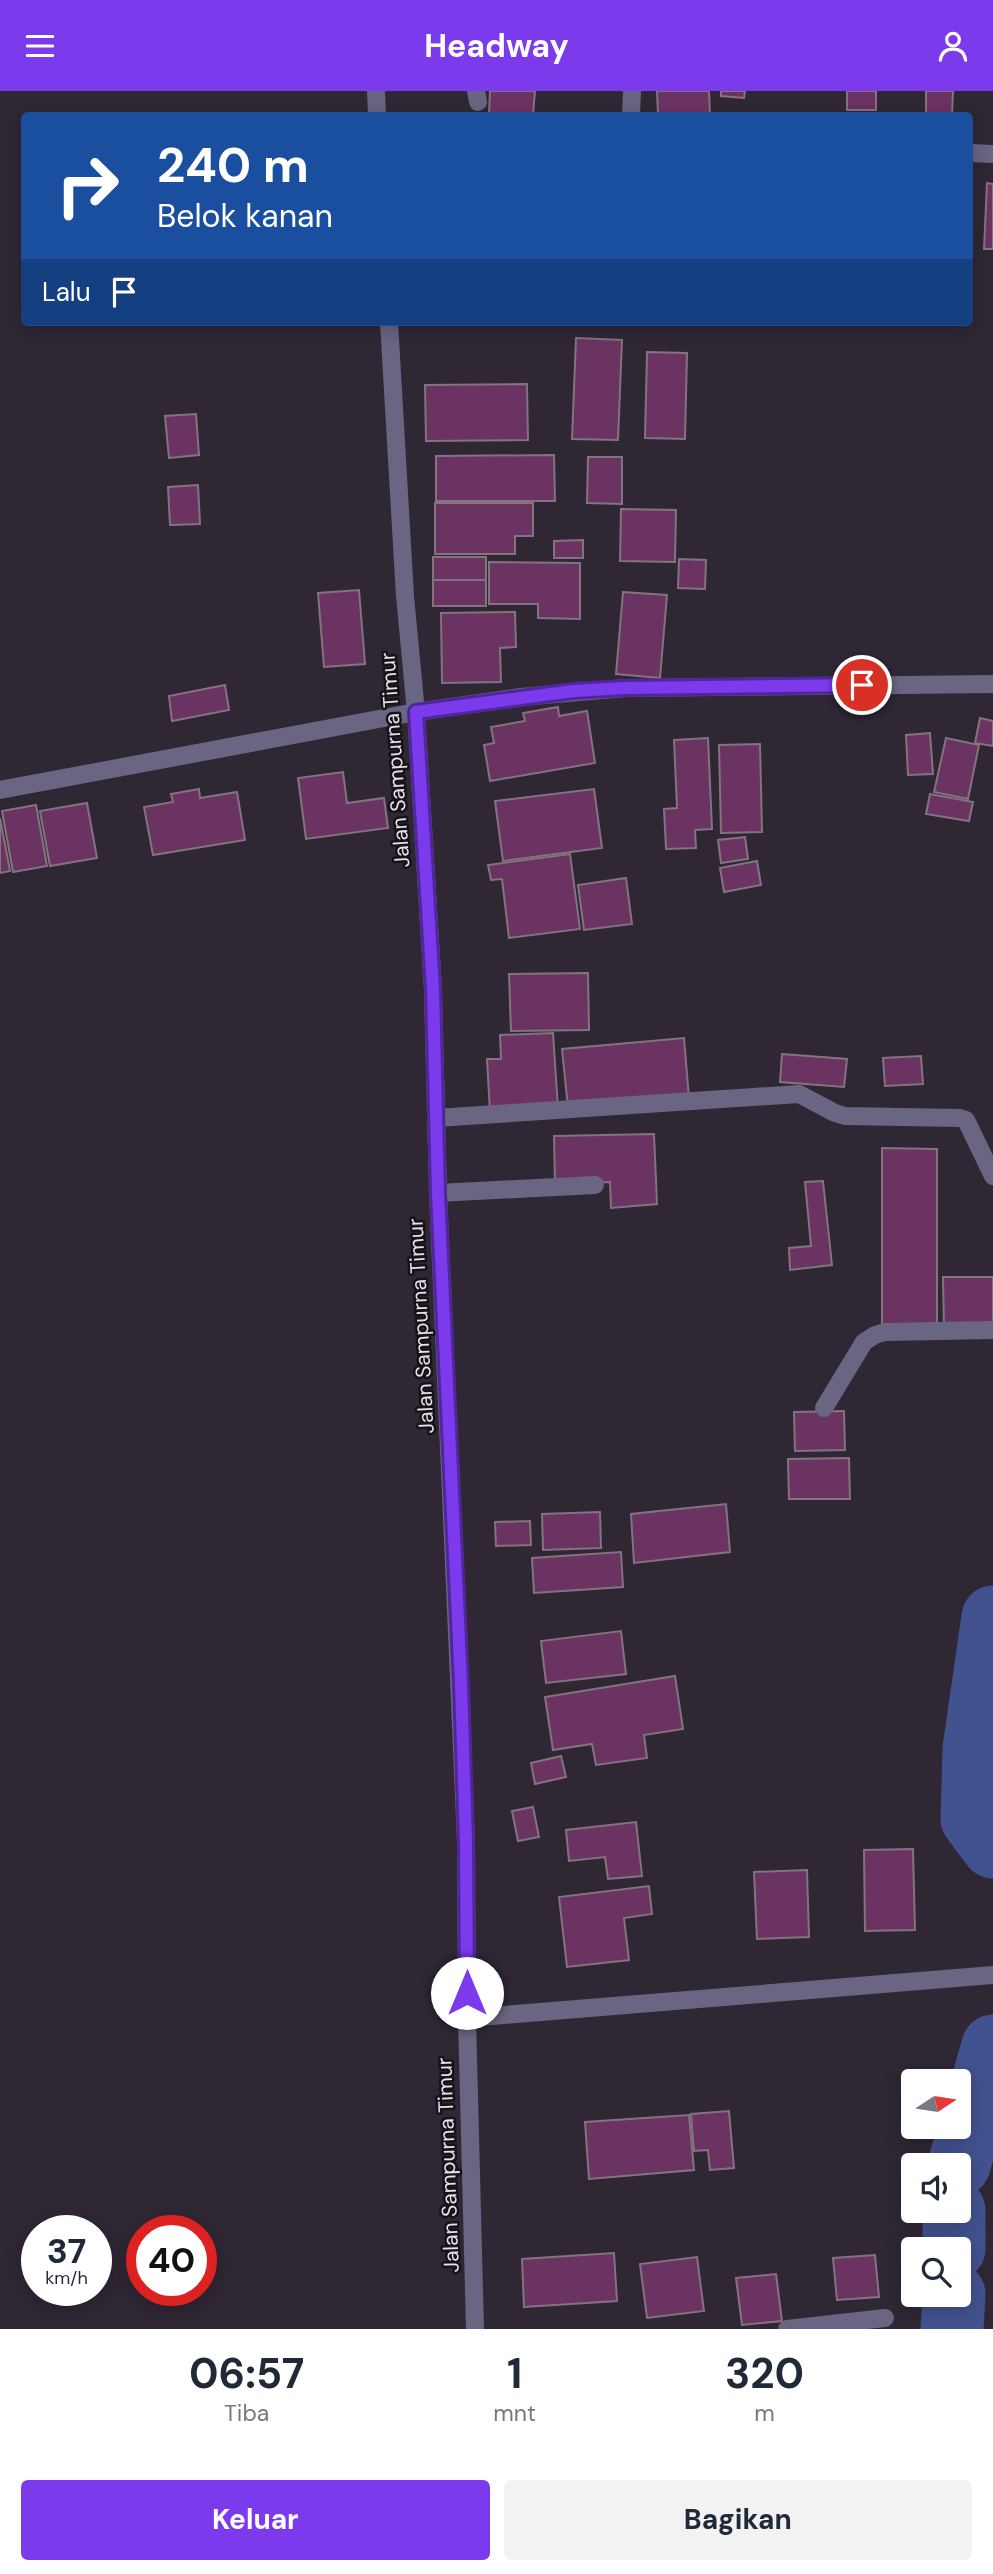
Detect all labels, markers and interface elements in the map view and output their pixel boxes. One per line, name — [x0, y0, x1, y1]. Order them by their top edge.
text: Headway — [424, 25, 569, 67]
icon: menu — [21, 27, 59, 65]
icon: person — [934, 27, 972, 65]
text: 240 m — [157, 133, 309, 197]
icon: right — [42, 140, 133, 231]
text: Belok kanan — [157, 195, 333, 237]
icon: arrive — [105, 273, 143, 311]
text: Lalu — [42, 275, 91, 309]
street label: Jalan Sampurna Timur — [374, 651, 416, 868]
pin — [832, 655, 892, 715]
icon: arrive — [843, 666, 881, 704]
street label: Jalan Sampurna Timur — [401, 1218, 441, 1434]
position arrow — [430, 1956, 504, 2030]
street label: Jalan Sampurna Timur — [430, 2057, 466, 2273]
north arrow — [901, 2069, 971, 2139]
map controls — [901, 2069, 971, 2307]
button: sound — [901, 2153, 971, 2223]
speed limit sign: 40 — [126, 2215, 217, 2306]
text: 37 — [47, 2228, 86, 2274]
button: search — [901, 2237, 971, 2307]
text: km/h — [45, 2266, 88, 2290]
text: 06:57 — [189, 2346, 304, 2401]
text: 1 — [507, 2346, 522, 2401]
text: 320 — [725, 2346, 804, 2401]
text: Tiba — [224, 2398, 269, 2428]
text: mnt — [493, 2398, 536, 2428]
text: m — [754, 2398, 775, 2428]
button: Keluar — [21, 2480, 490, 2560]
button: Bagikan — [504, 2480, 972, 2560]

